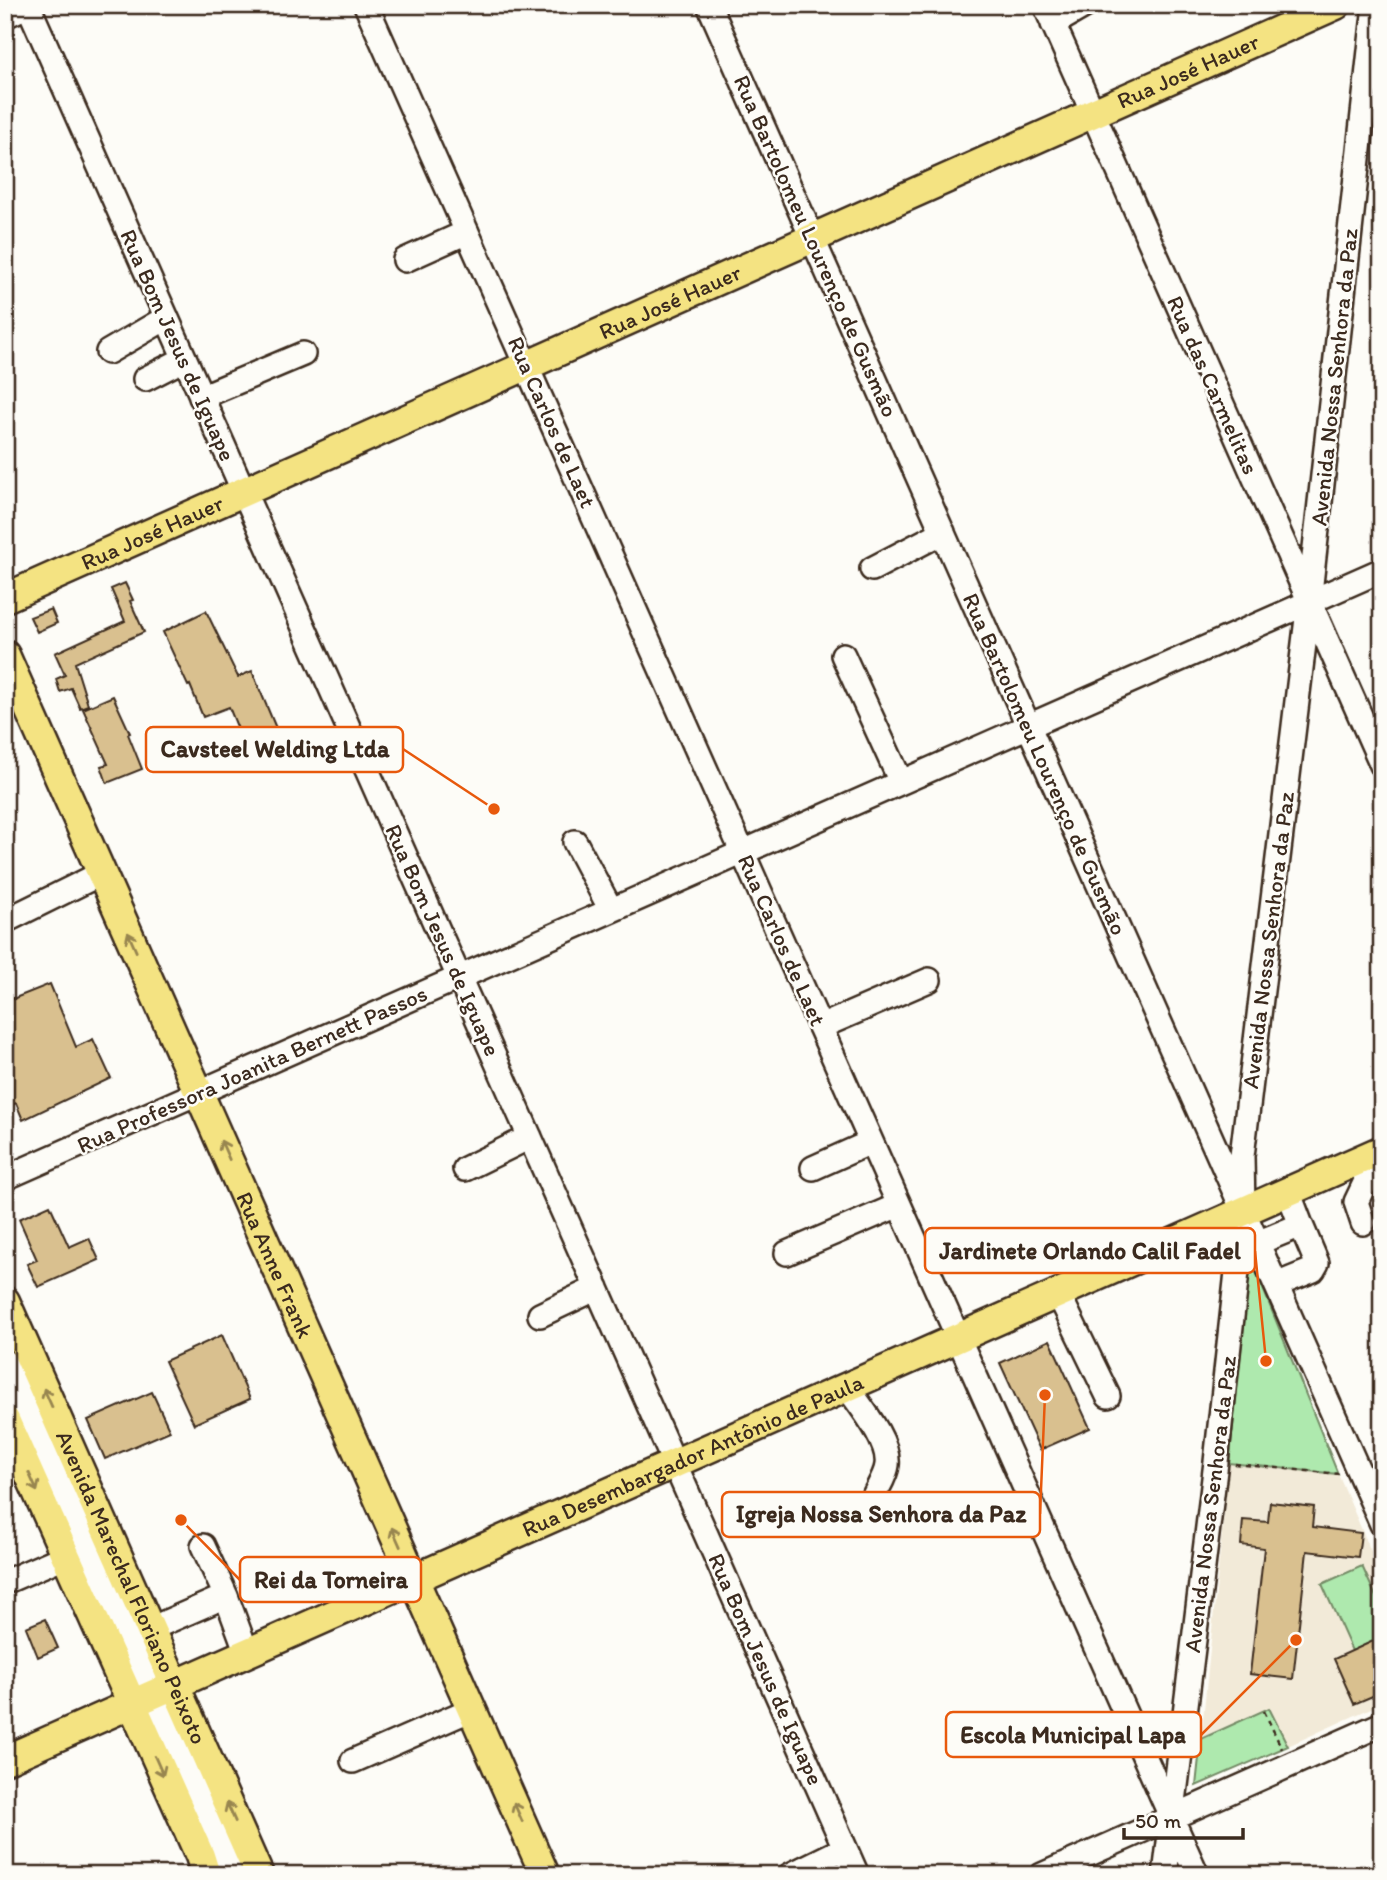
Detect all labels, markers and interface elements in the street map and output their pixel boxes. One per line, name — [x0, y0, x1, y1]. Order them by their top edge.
street label: Rua José Hauer — [1113, 27, 1263, 115]
street label: Rua Bartolomeu Lourenço de Gusmão — [728, 71, 904, 421]
street label: Rua Bom Jesus de Iguape — [114, 225, 242, 465]
street label: Avenida Nossa Senhora da Paz — [1304, 226, 1364, 527]
street label: Rua José Hauer — [595, 258, 745, 346]
street label: Rua das Carmelitas — [1161, 291, 1265, 479]
street label: Rua Carlos de Laet — [502, 332, 603, 512]
street label: Rua José Hauer — [77, 489, 227, 576]
street label: Rua Bartolomeu Lourenço de Gusmão — [957, 589, 1133, 939]
callout: Cavsteel Welding Ltda — [146, 727, 403, 772]
text: Cavsteel Welding Ltda — [161, 734, 390, 764]
street label: Avenida Nossa Senhora da Paz — [1236, 790, 1300, 1090]
street label: Rua Bom Jesus de Iguape — [379, 820, 507, 1060]
street label: Rua Carlos de Laet — [732, 850, 833, 1030]
one-way arrow — [125, 932, 138, 953]
street label: Rua Professora Joanita Bernett Passos — [73, 979, 431, 1159]
one-way arrow — [218, 1140, 231, 1161]
street label: Rua Anne Frank — [230, 1187, 320, 1343]
callout: Jardinete Orlando Calil Fadel — [925, 1228, 1255, 1273]
text: Jardinete Orlando Calil Fadel — [938, 1236, 1241, 1265]
street label: Avenida Nossa Senhora da Paz — [1178, 1354, 1242, 1654]
street label: Rua Desembargador Antônio de Paula — [518, 1368, 868, 1543]
one-way arrow — [41, 1388, 54, 1409]
street label: Avenida Marechal Floriano Peixoto — [50, 1426, 213, 1748]
one-way arrow — [27, 1471, 40, 1493]
callout: Igreja Nossa Senhora da Paz — [722, 1492, 1040, 1537]
text: Igreja Nossa Senhora da Paz — [736, 1499, 1027, 1529]
one-way arrow — [389, 1527, 402, 1548]
street label: Rua Bom Jesus de Iguape — [702, 1549, 830, 1789]
callout: Rei da Torneira — [240, 1557, 421, 1602]
text: Rei da Torneira — [254, 1565, 408, 1594]
callout: Escola Municipal Lapa — [946, 1712, 1201, 1757]
text: Escola Municipal Lapa — [960, 1720, 1186, 1750]
one-way arrow — [153, 1755, 166, 1776]
scale bar — [1124, 1796, 1244, 1840]
one-way arrow — [224, 1802, 237, 1824]
one-way arrow — [511, 1802, 524, 1824]
text: 50 m — [1135, 1808, 1182, 1833]

